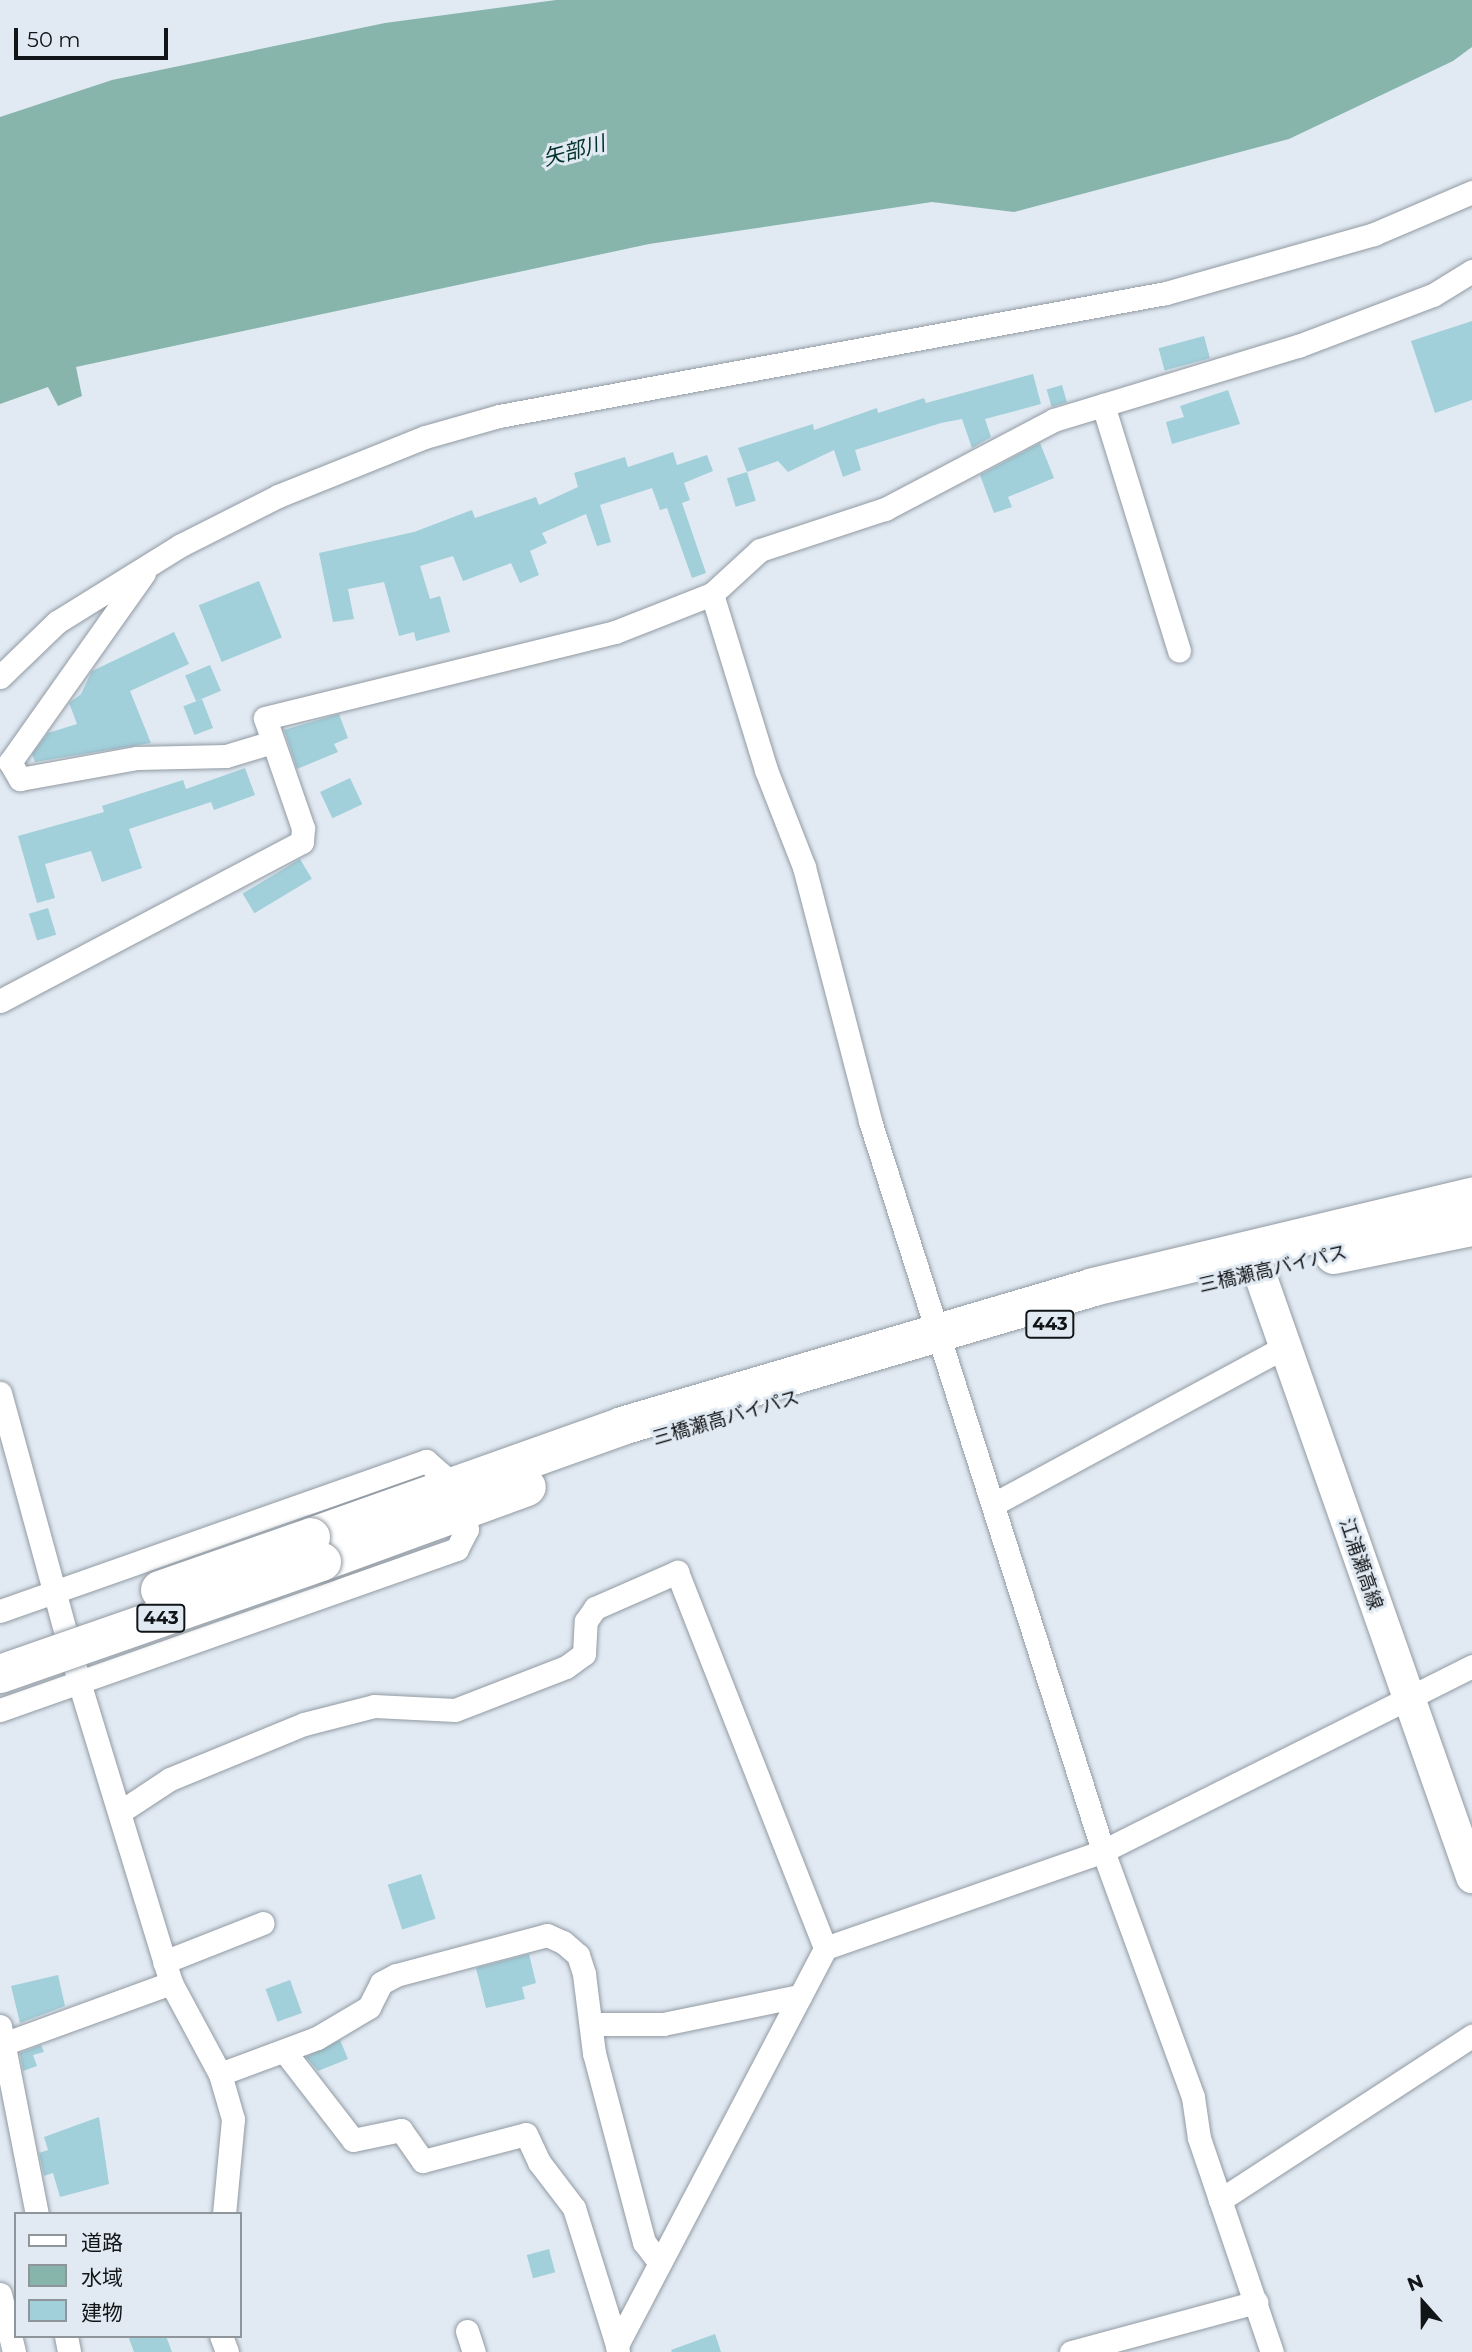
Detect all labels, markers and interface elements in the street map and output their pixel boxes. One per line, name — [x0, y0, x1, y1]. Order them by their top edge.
scale bar — [18, 14, 172, 58]
text: 50 m — [27, 27, 81, 52]
water label: 矢部川 — [540, 131, 608, 171]
street label: 三橋瀬高バイパス — [1196, 1241, 1350, 1297]
road number: 443 — [1024, 1310, 1076, 1338]
street label: 三橋瀬高バイパス — [650, 1386, 802, 1450]
street label: 江浦瀬高線 — [1335, 1515, 1387, 1613]
road number: 443 — [135, 1604, 187, 1632]
legend — [14, 2212, 242, 2338]
text: 道路 — [81, 2230, 123, 2255]
text: 水域 — [81, 2265, 123, 2290]
north arrow — [1388, 2268, 1458, 2338]
text: N — [1404, 2269, 1427, 2296]
text: 建物 — [81, 2300, 123, 2325]

